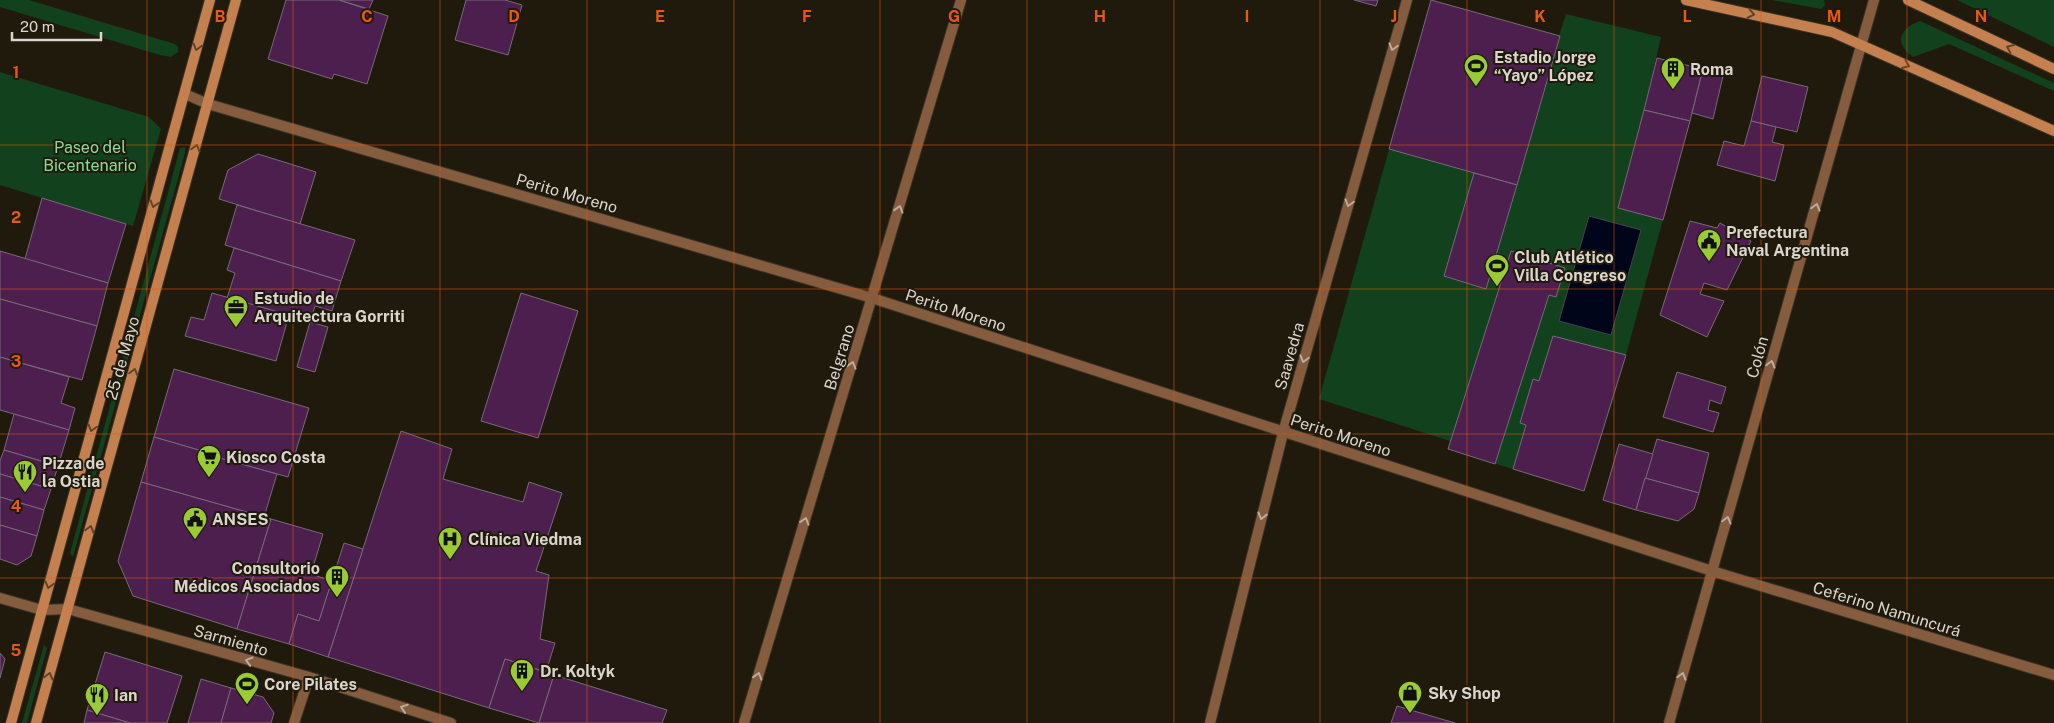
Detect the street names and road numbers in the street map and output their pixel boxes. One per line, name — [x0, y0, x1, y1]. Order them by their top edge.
street label: Perito Moreno — [514, 170, 620, 217]
street label: Perito Moreno — [903, 285, 1009, 336]
street label: 25 de Mayo — [101, 314, 143, 402]
street label: Saavedra — [1271, 320, 1308, 392]
street label: Belgrano — [820, 322, 858, 392]
street label: Colón — [1742, 334, 1773, 380]
street label: Perito Moreno — [1288, 410, 1394, 461]
street label: Ceferino Namuncurá — [1811, 578, 1963, 641]
street label: Sarmiento — [191, 621, 270, 660]

